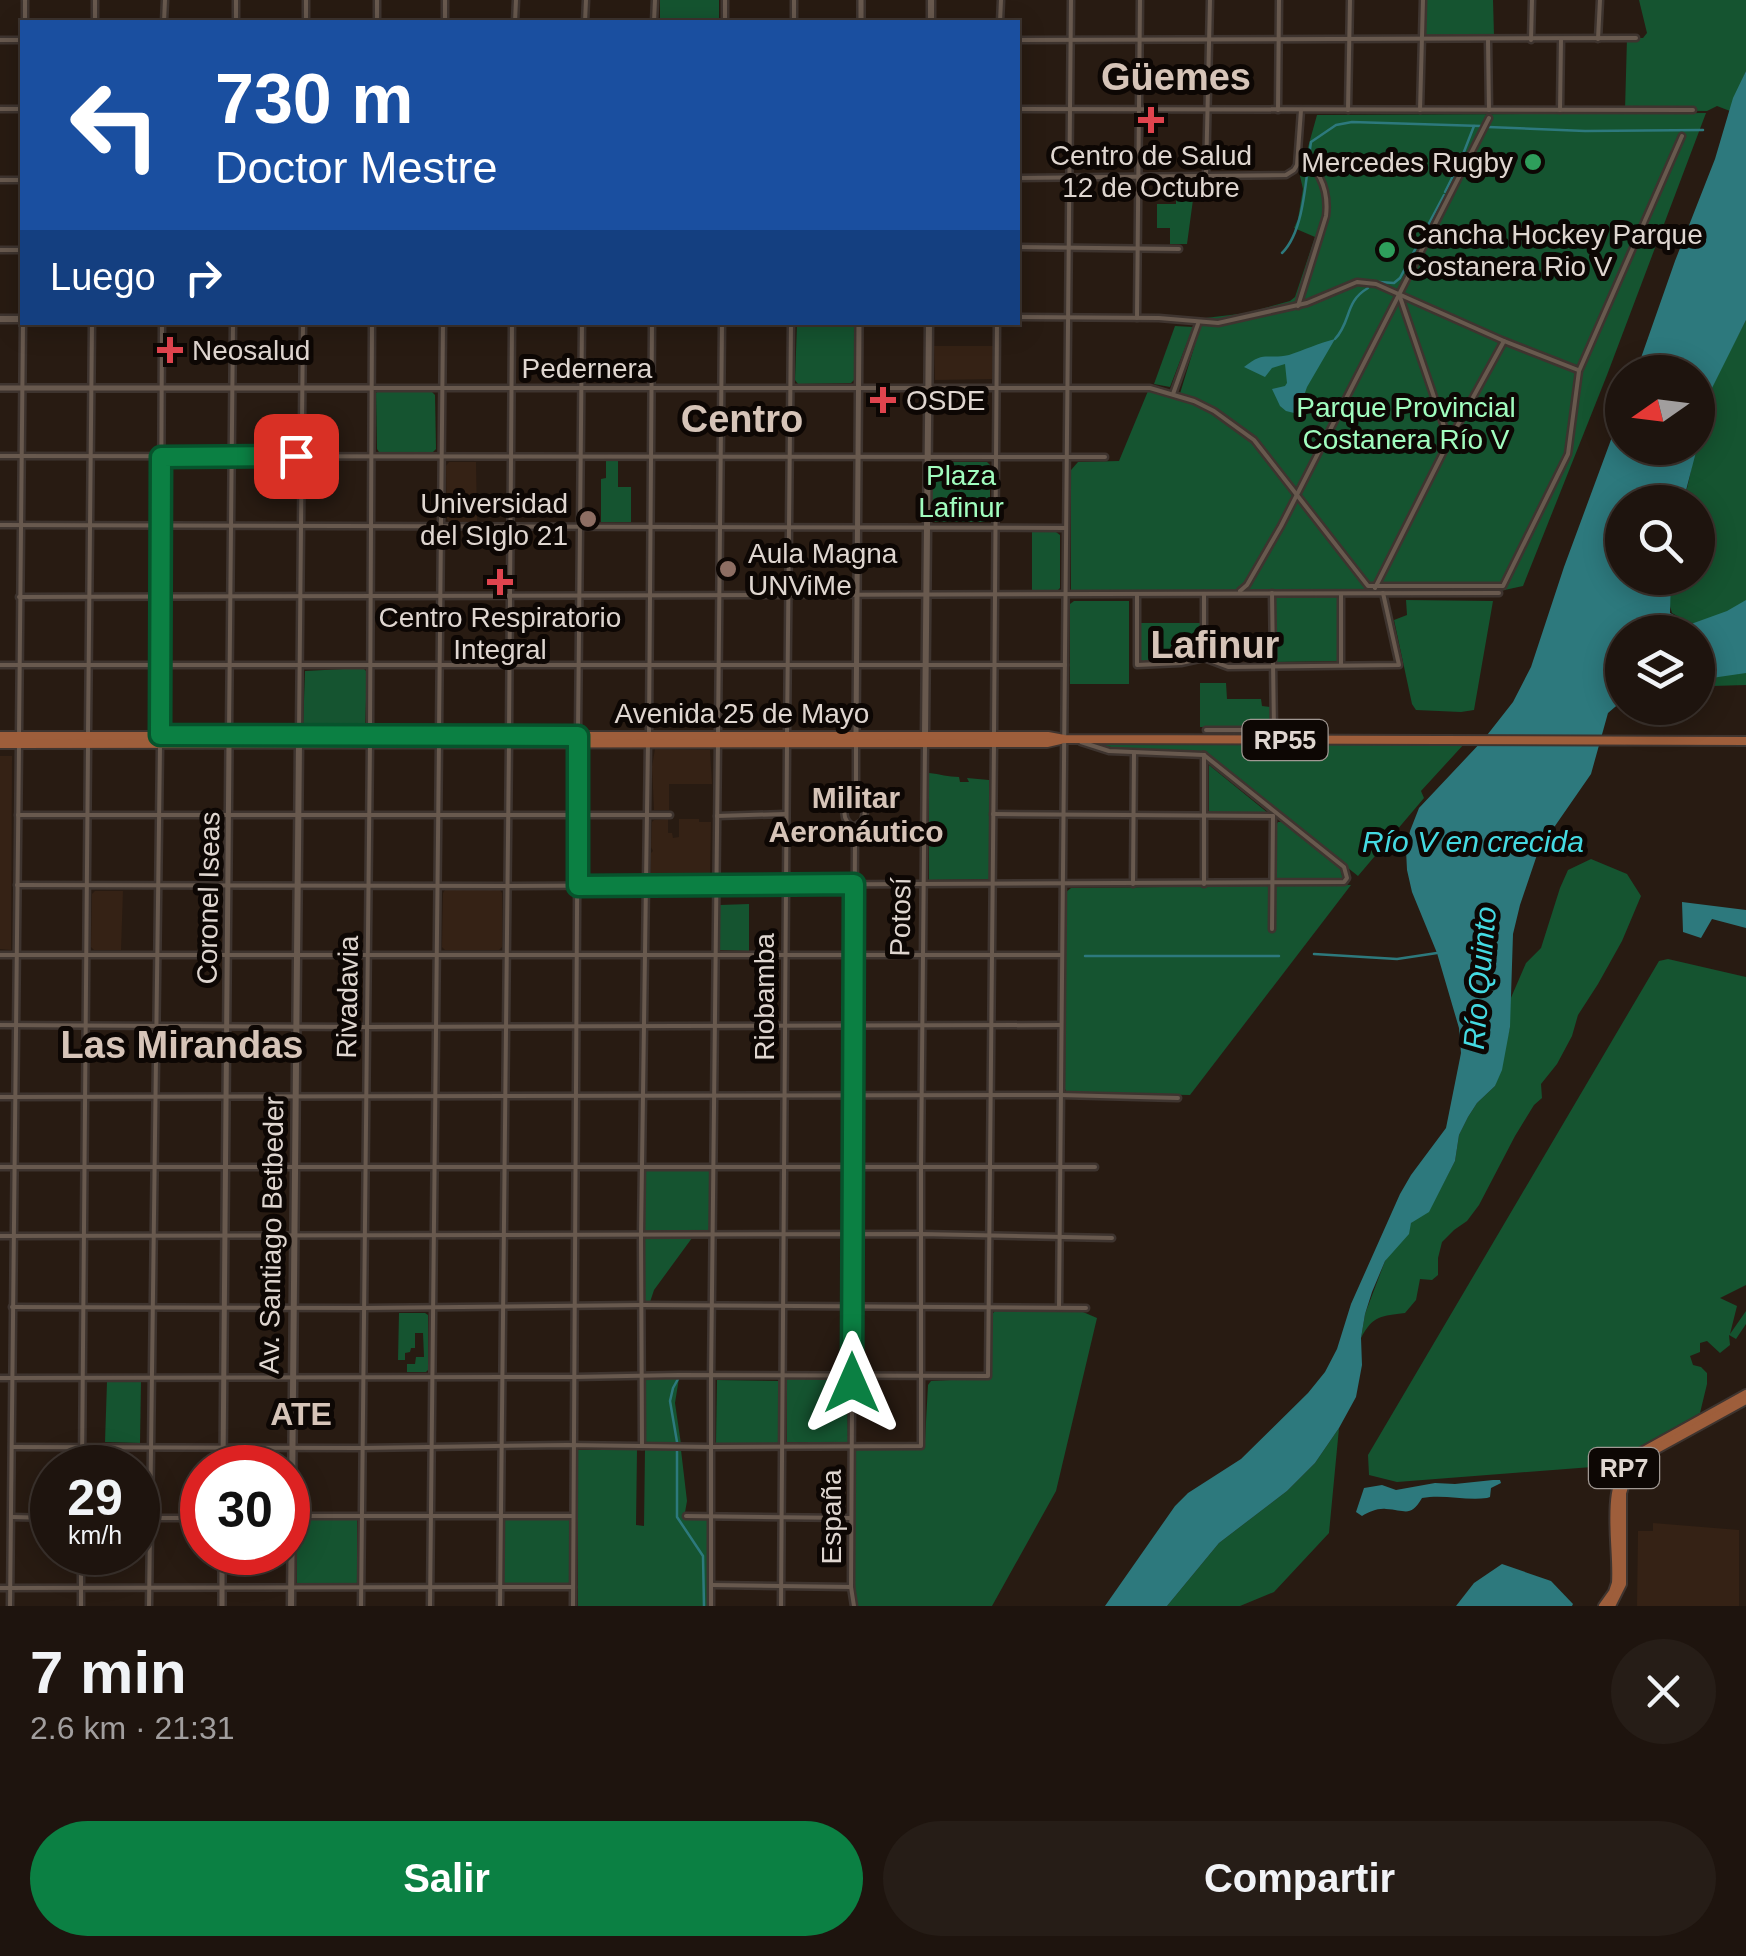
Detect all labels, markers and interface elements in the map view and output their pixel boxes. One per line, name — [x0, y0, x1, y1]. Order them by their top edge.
district label: Güemes — [1101, 56, 1251, 98]
icon: left — [50, 60, 180, 190]
text: 730 m — [215, 60, 413, 138]
marker: Centro de Salud 12 de Octubre — [1138, 107, 1164, 133]
place label: Centro de Salud 12 de Octubre — [1050, 140, 1252, 203]
text: Doctor Mestre — [215, 142, 498, 193]
place label: Mercedes Rugby — [1301, 147, 1513, 178]
marker: Mercedes Rugby — [1522, 151, 1544, 173]
place label: Cancha Hockey Parque Costanera Rio V — [1407, 219, 1703, 282]
marker: Cancha Hockey Parque Costanera Rio V — [1376, 239, 1398, 261]
icon: right — [176, 250, 231, 305]
text: Luego — [50, 256, 156, 298]
place label: Neosalud — [192, 335, 310, 366]
marker: Neosalud — [157, 337, 183, 363]
street label: Pedernera — [522, 353, 653, 384]
north arrow — [1605, 355, 1715, 465]
map controls — [1605, 355, 1715, 725]
place label: OSDE — [906, 385, 985, 416]
marker: OSDE — [870, 387, 896, 413]
park label: Parque Provincial Costanera Río V — [1296, 392, 1516, 455]
district label: Centro — [681, 398, 803, 440]
pin — [254, 414, 339, 499]
icon: arrive — [269, 429, 324, 484]
park label: Plaza Lafinur — [918, 460, 1004, 523]
button: search — [1605, 485, 1715, 595]
place label: Universidad del SIglo 21 — [420, 488, 568, 551]
marker: Universidad del SIglo 21 — [577, 508, 599, 530]
place label: Aula Magna UNViMe — [748, 538, 898, 601]
marker: Aula Magna UNViMe — [717, 558, 739, 580]
marker: Centro Respiratorio Integral — [487, 569, 513, 595]
place label: Centro Respiratorio Integral — [379, 602, 621, 665]
button: layers — [1605, 615, 1715, 725]
district label: Lafinur — [1151, 624, 1280, 666]
street label: Avenida 25 de Mayo — [615, 698, 869, 729]
road number: RP55 — [1242, 720, 1328, 760]
district label: Militar Aeronáutico — [768, 781, 944, 848]
street label: Coronel Iseas — [191, 811, 226, 985]
water label: Río V en crecida — [1362, 825, 1584, 858]
street label: Potosí — [884, 877, 917, 957]
water label: Río Quinto — [1457, 905, 1502, 1051]
street label: Riobamba — [749, 933, 780, 1061]
street label: Rivadavia — [331, 935, 364, 1059]
district label: Las Mirandas — [61, 1024, 303, 1066]
street label: Av. Santiago Betbeder — [254, 1096, 289, 1374]
position arrow — [800, 1331, 904, 1435]
district label: ATE — [270, 1396, 332, 1432]
speed limit sign: 30 — [180, 1445, 310, 1575]
road number: RP7 — [1589, 1448, 1659, 1488]
street label: España — [816, 1469, 847, 1564]
text: 29 — [67, 1470, 123, 1526]
text: km/h — [68, 1521, 122, 1549]
text: 7 min — [30, 1639, 187, 1706]
button: close — [1611, 1639, 1716, 1744]
text: 2.6 km · 21:31 — [30, 1710, 235, 1746]
button: Salir — [30, 1821, 863, 1936]
button: Compartir — [883, 1821, 1716, 1936]

